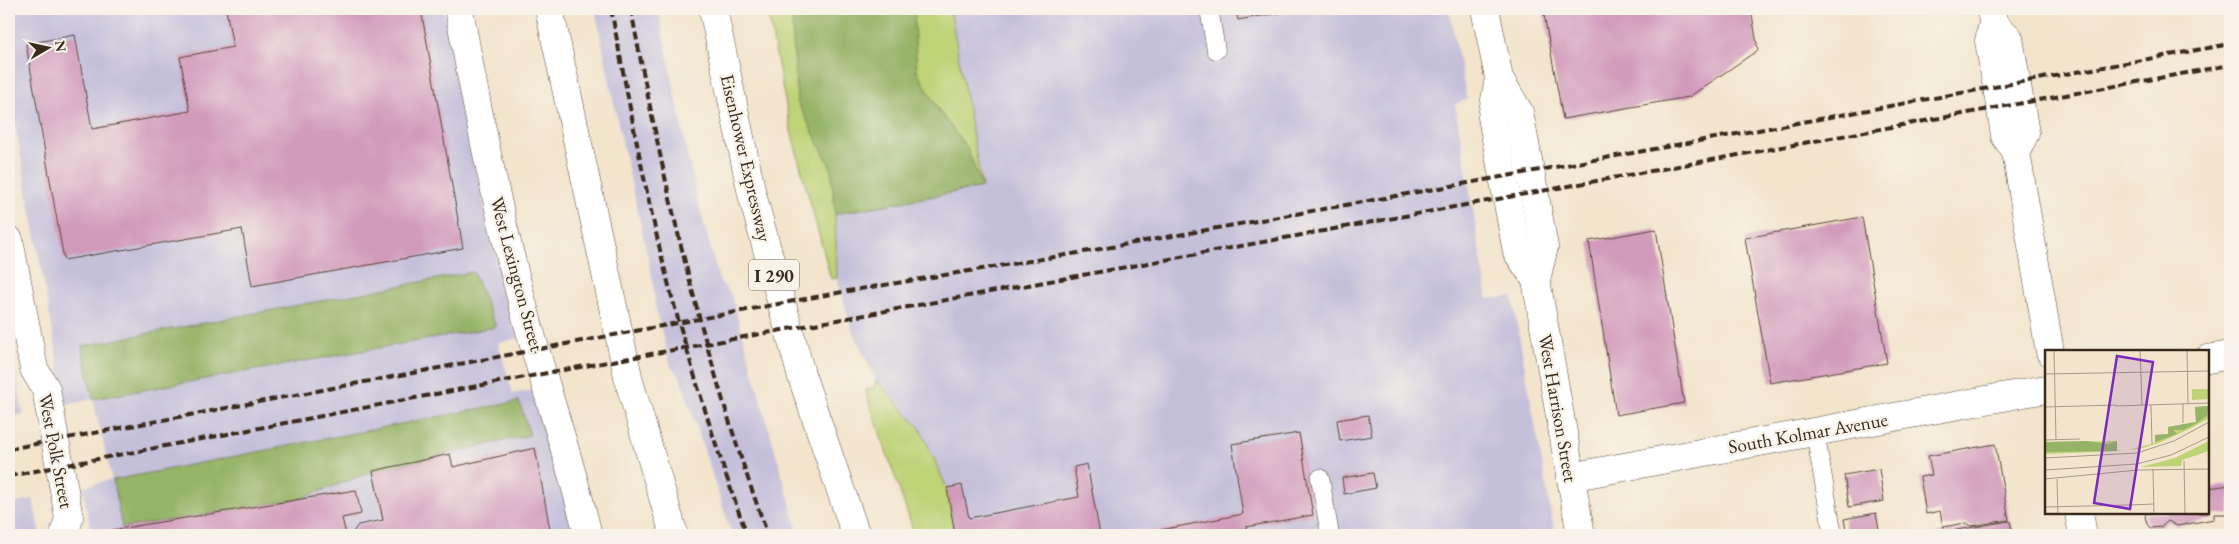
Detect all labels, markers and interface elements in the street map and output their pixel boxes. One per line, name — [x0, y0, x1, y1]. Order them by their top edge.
north arrow — [22, 22, 72, 72]
text: N — [51, 39, 71, 54]
street label: Eisenhower Expressway — [715, 72, 778, 245]
street label: West Lexington Street — [484, 194, 550, 354]
road number: I 290 — [749, 260, 799, 290]
street label: West Harrison Street — [1533, 332, 1583, 484]
inset map — [2045, 350, 2209, 514]
street label: West Polk Street — [33, 391, 79, 511]
street label: South Kolmar Avenue — [1726, 407, 1890, 459]

